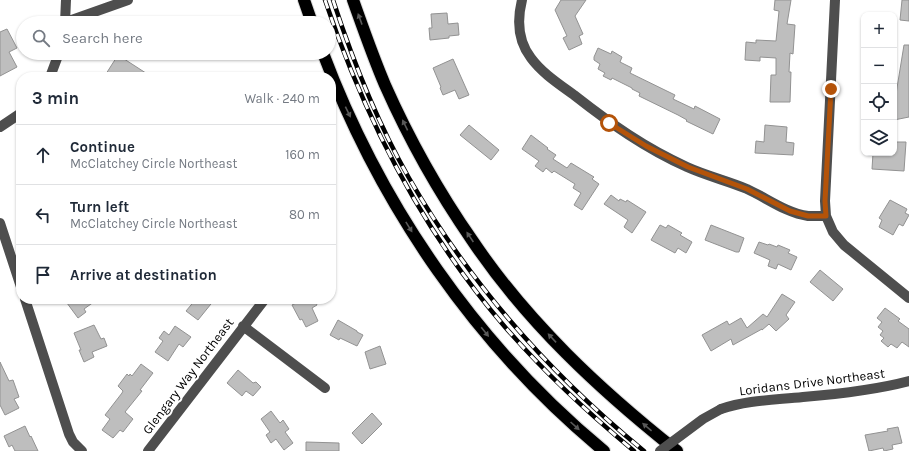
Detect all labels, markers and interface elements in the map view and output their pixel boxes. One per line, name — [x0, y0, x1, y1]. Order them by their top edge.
one-way arrow — [357, 12, 363, 24]
map controls — [861, 12, 897, 156]
button: + — [861, 12, 897, 48]
search box — [16, 16, 336, 60]
icon: search — [30, 27, 52, 49]
text: Search here — [62, 29, 143, 47]
button: − — [861, 48, 897, 84]
route end — [822, 80, 840, 98]
button: locate — [861, 84, 897, 120]
text: 3 min — [32, 88, 79, 108]
text: Walk · 240 m — [244, 91, 320, 106]
one-way arrow — [345, 107, 351, 118]
route start — [600, 114, 618, 132]
one-way arrow — [402, 119, 408, 131]
button: layers — [861, 120, 897, 156]
text: Continue — [70, 138, 135, 156]
icon: ahead — [32, 144, 54, 166]
text: 160 m — [285, 147, 320, 162]
text: McClatchey Circle Northeast — [70, 156, 237, 171]
text: Turn left — [70, 198, 129, 216]
icon: left — [32, 204, 54, 226]
text: 80 m — [289, 207, 320, 222]
text: McClatchey Circle Northeast — [70, 216, 237, 231]
one-way arrow — [405, 221, 412, 233]
one-way arrow — [466, 232, 474, 242]
icon: arrive — [32, 264, 54, 286]
text: Arrive at destination — [70, 266, 217, 284]
street label: Glengary Way Northeast — [139, 315, 237, 437]
one-way arrow — [480, 327, 489, 338]
one-way arrow — [547, 333, 557, 343]
street label: Loridans Drive Northeast — [738, 366, 886, 398]
one-way arrow — [570, 421, 580, 430]
one-way arrow — [641, 422, 652, 431]

